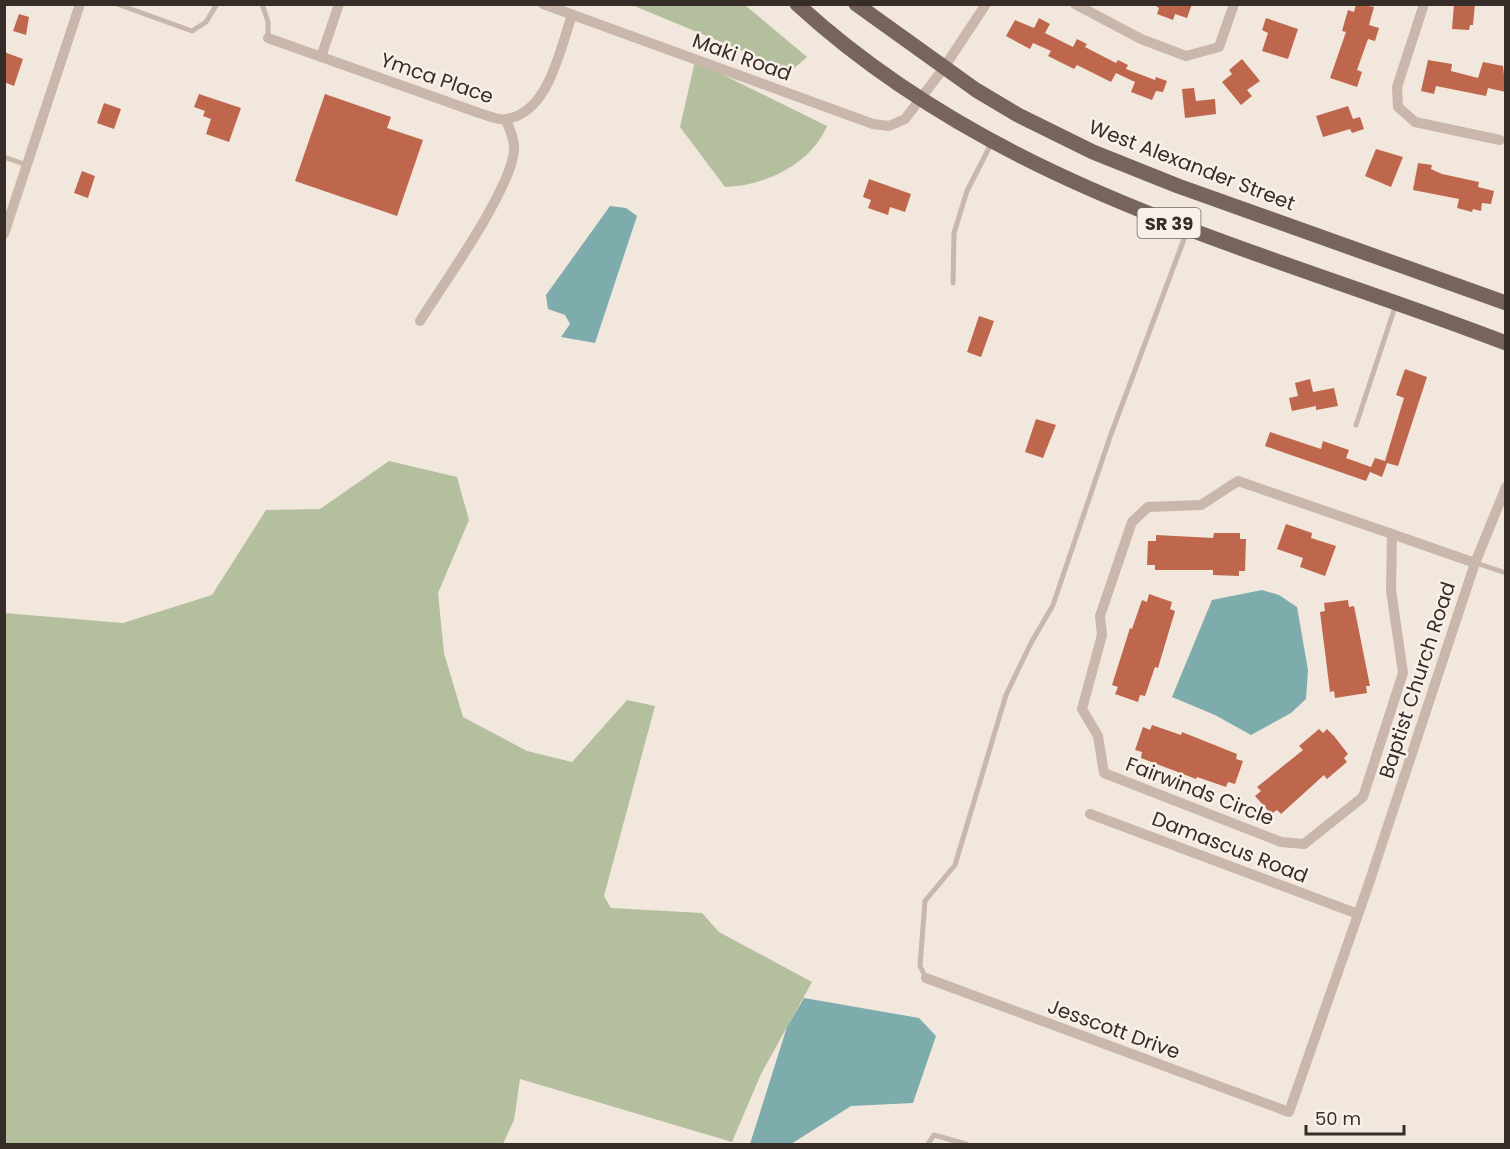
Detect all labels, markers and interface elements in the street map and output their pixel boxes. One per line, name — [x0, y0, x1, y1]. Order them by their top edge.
street label: Maki Road — [689, 26, 795, 88]
street label: Ymca Place — [377, 46, 497, 110]
street label: West Alexander Street — [1085, 113, 1299, 217]
road number: SR 39 — [1138, 208, 1200, 238]
street label: Baptist Church Road — [1372, 578, 1462, 782]
street label: Fairwinds Circle — [1122, 750, 1278, 832]
street label: Damascus Road — [1148, 804, 1312, 890]
street label: Jesscott Drive — [1044, 992, 1184, 1066]
scale bar — [1306, 1098, 1404, 1136]
text: 50 m — [1315, 1106, 1361, 1131]

